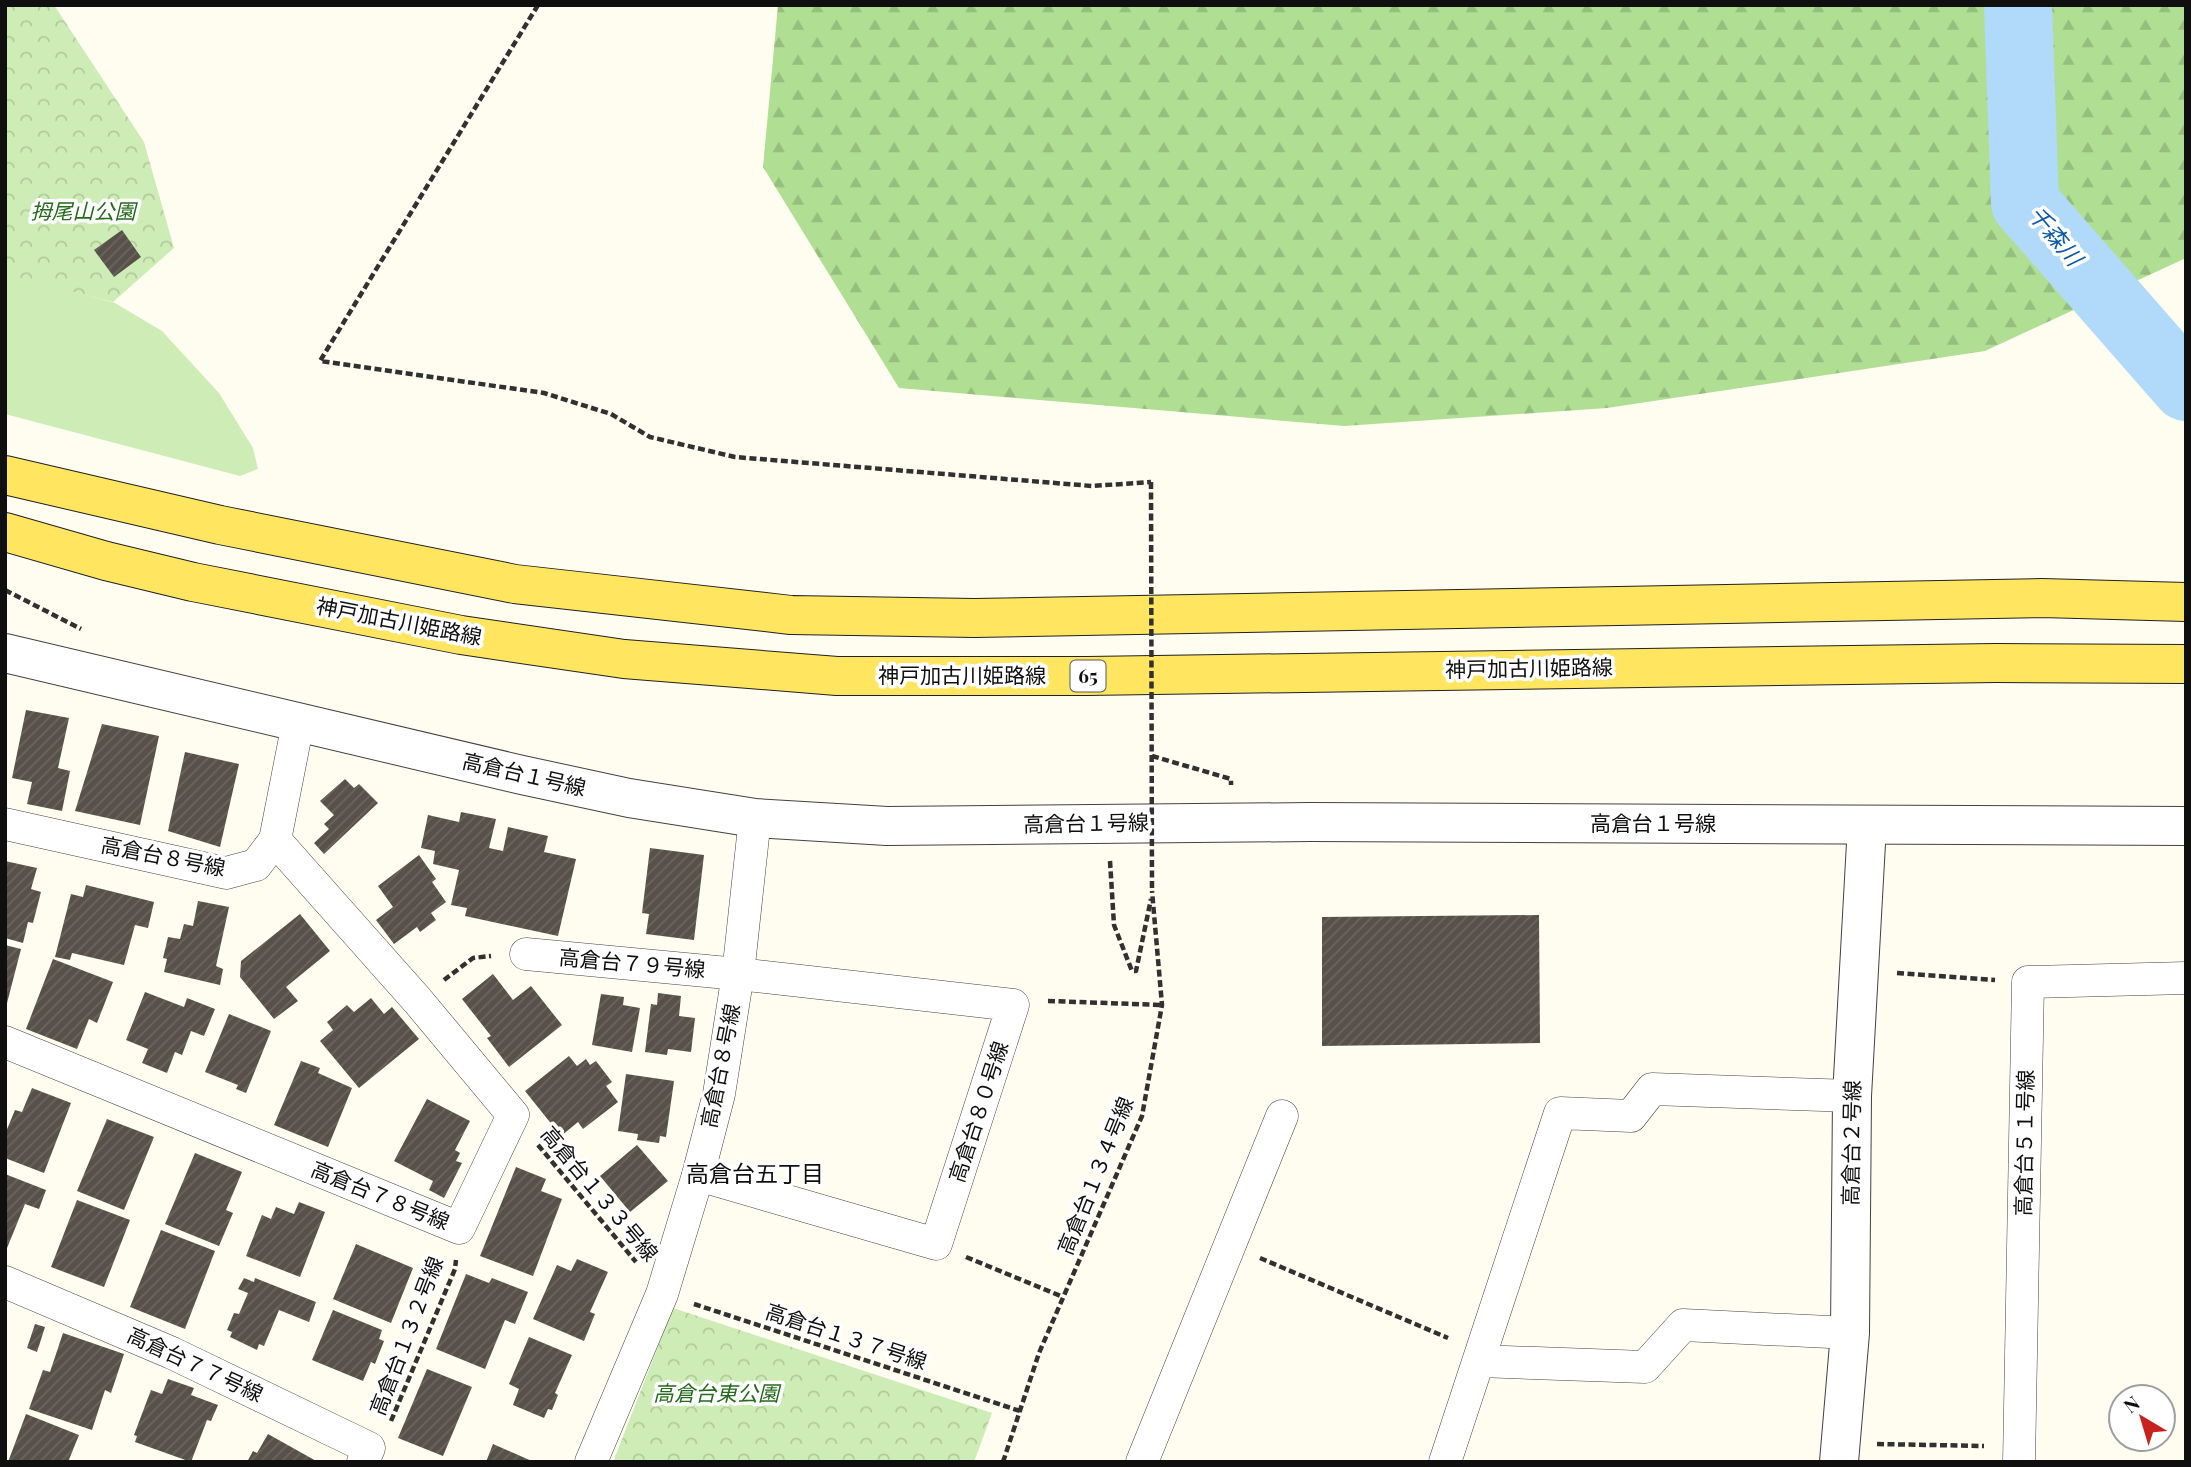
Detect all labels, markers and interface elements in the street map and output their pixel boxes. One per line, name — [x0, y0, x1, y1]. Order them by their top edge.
park label: 拇尾山公園 — [31, 196, 138, 224]
water label: 千森川 — [2022, 199, 2092, 274]
street label: 神戸加古川姫路線 — [314, 590, 485, 650]
street label: 神戸加古川姫路線 — [1445, 652, 1613, 682]
street label: 神戸加古川姫路線 — [878, 660, 1046, 688]
road number: 65 — [1070, 660, 1106, 692]
street label: 高倉台１号線 — [460, 745, 589, 801]
street label: 高倉台１号線 — [1023, 807, 1149, 837]
street label: 高倉台１号線 — [1590, 808, 1716, 836]
street label: 高倉台８号線 — [99, 829, 228, 881]
street label: 高倉台７９号線 — [558, 942, 707, 982]
street label: 高倉台８号線 — [693, 1001, 745, 1130]
street label: 高倉台８０号線 — [941, 1037, 1013, 1186]
street label: 高倉台５１号線 — [2008, 1069, 2038, 1217]
street label: 高倉台２号線 — [1835, 1080, 1865, 1206]
street label: 高倉台１３４号線 — [1050, 1092, 1139, 1258]
street label: 高倉台１３３号線 — [536, 1119, 665, 1266]
street label: 高倉台７８号線 — [307, 1154, 454, 1235]
district label: 高倉台五丁目 — [686, 1157, 824, 1188]
street label: 高倉台１３２号線 — [362, 1252, 448, 1419]
street label: 高倉台１３７号線 — [762, 1296, 931, 1374]
street label: 高倉台７７号線 — [123, 1319, 268, 1407]
park label: 高倉台東公園 — [653, 1378, 782, 1406]
north arrow — [2107, 1383, 2177, 1453]
text: N — [2118, 1389, 2145, 1418]

